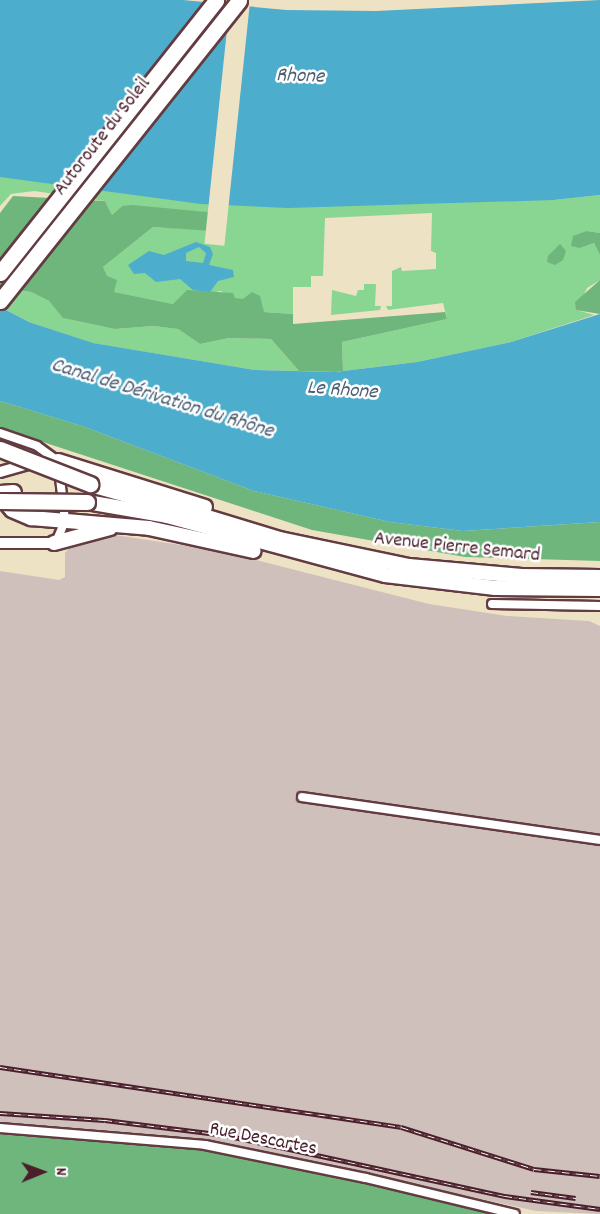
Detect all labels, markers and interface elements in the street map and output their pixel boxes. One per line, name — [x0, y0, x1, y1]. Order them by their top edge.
water label: Rhone — [276, 64, 324, 90]
street label: Autoroute du Soleil — [49, 73, 157, 201]
water label: Canal de Dérivation du Rhône — [48, 353, 276, 445]
water label: Le Rhone — [306, 376, 378, 406]
street label: Avenue Pierre Semard — [373, 527, 541, 569]
street label: Rue Descartes — [207, 1118, 319, 1162]
north arrow — [12, 1142, 72, 1202]
text: N — [49, 1168, 72, 1176]

